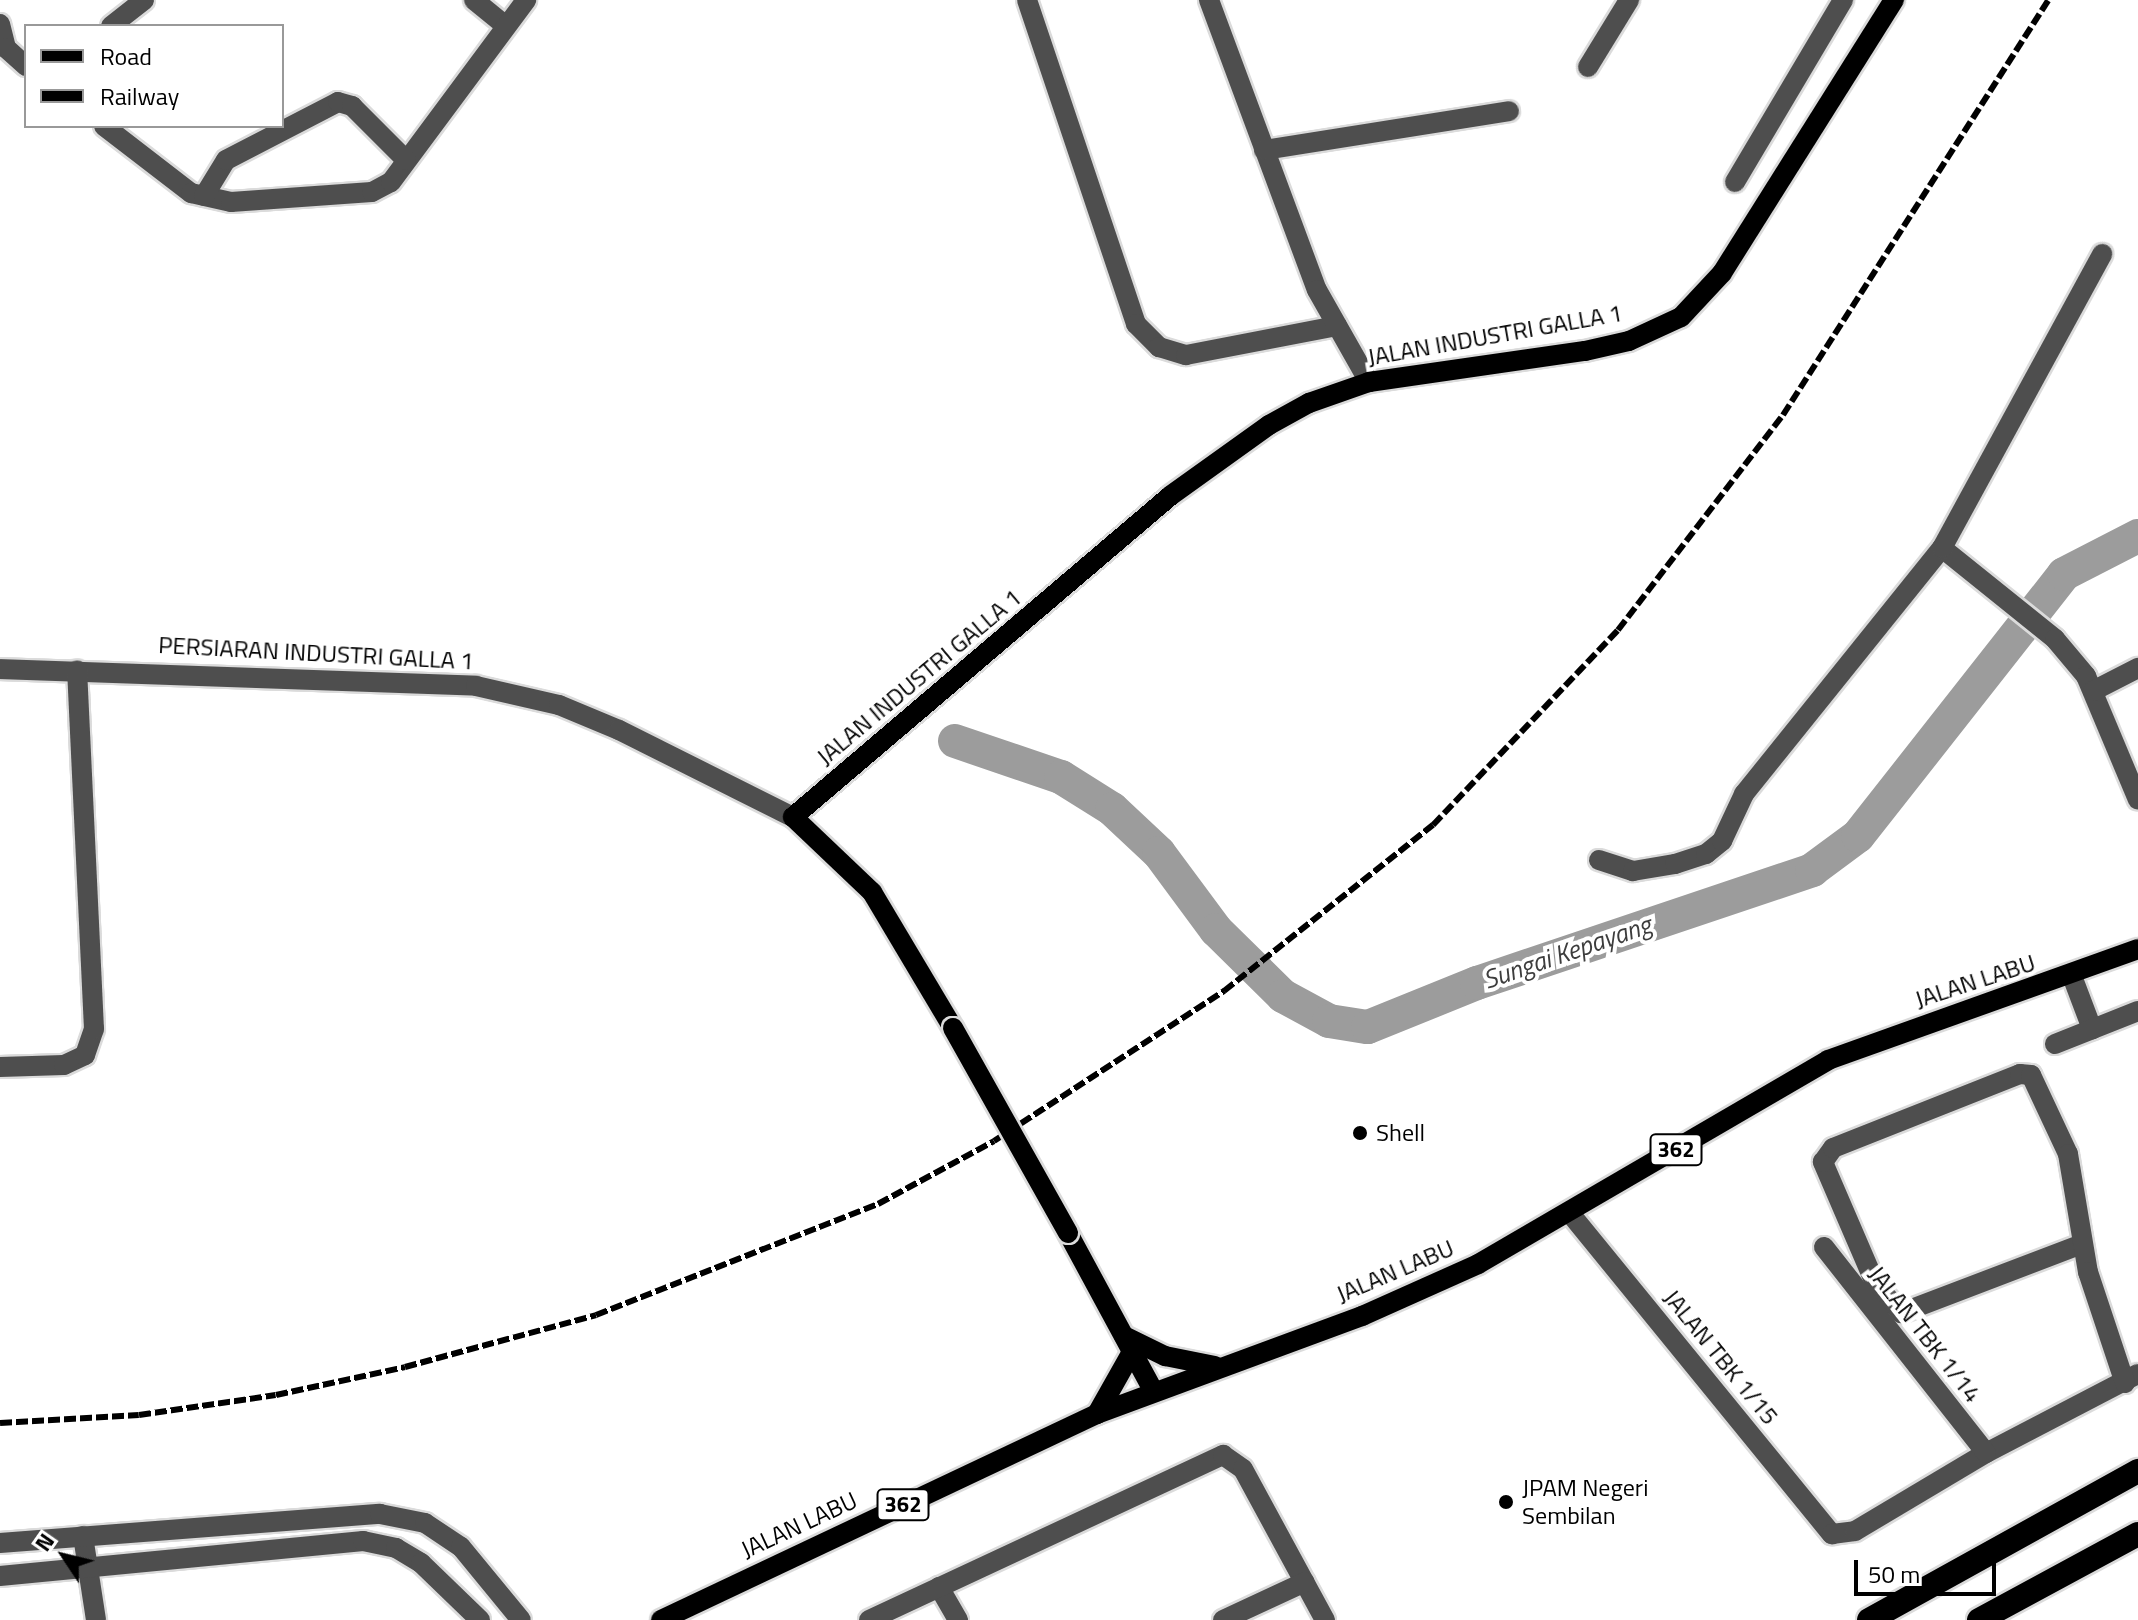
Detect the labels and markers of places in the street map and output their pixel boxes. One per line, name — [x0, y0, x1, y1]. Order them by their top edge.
place label: Shell — [1376, 1119, 1425, 1147]
marker: Shell — [1351, 1124, 1369, 1142]
place label: JPAM Negeri Sembilan — [1522, 1474, 1648, 1530]
marker: JPAM Negeri Sembilan — [1497, 1493, 1515, 1511]

